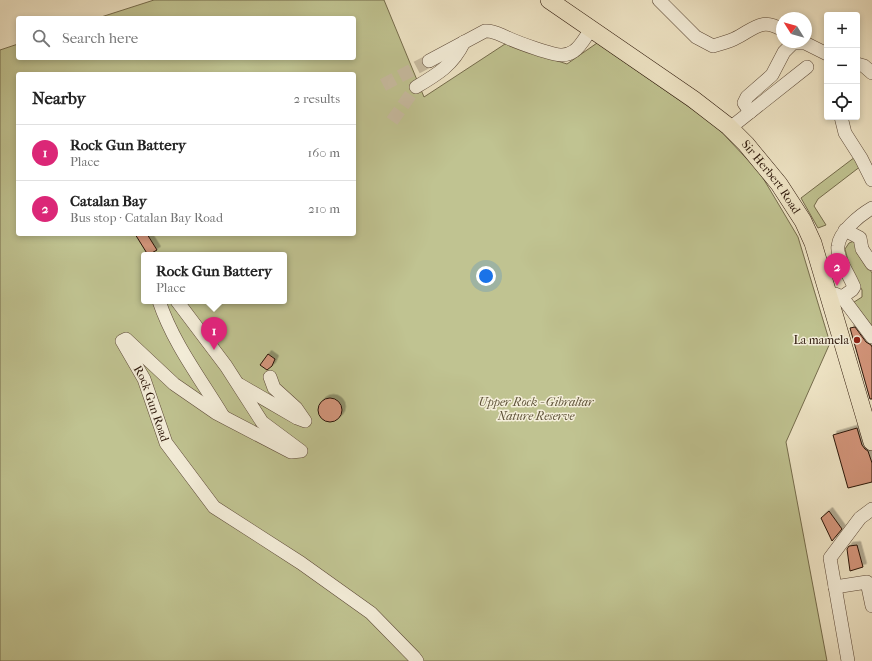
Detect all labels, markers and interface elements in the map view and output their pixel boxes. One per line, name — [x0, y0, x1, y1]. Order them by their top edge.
north arrow — [776, 12, 812, 48]
map controls — [824, 12, 860, 120]
button: + — [824, 12, 860, 48]
search box — [16, 16, 356, 60]
icon: search — [30, 27, 52, 49]
text: Search here — [62, 29, 138, 47]
button: − — [824, 48, 860, 84]
button: locate — [824, 84, 860, 120]
text: Nearby — [32, 88, 86, 108]
text: 2 results — [294, 91, 340, 106]
text: Rock Gun Battery — [70, 136, 186, 154]
street label: Sir Herbert Road — [739, 137, 804, 217]
text: 1 — [43, 145, 47, 160]
text: 160 m — [308, 145, 340, 160]
text: Place — [70, 154, 100, 169]
text: Catalan Bay — [70, 192, 147, 210]
text: 2 — [42, 201, 48, 216]
text: 210 m — [308, 201, 340, 216]
text: Bus stop · Catalan Bay Road — [70, 210, 223, 225]
popup — [141, 252, 287, 304]
pin: 2 — [824, 253, 850, 286]
text: Rock Gun Battery — [156, 262, 272, 280]
your location — [476, 266, 496, 286]
text: Place — [156, 280, 186, 295]
pin: 1 — [201, 317, 227, 350]
place label: La mamela — [793, 333, 849, 347]
marker: La mamela — [852, 335, 862, 345]
street label: Rock Gun Road — [131, 363, 172, 444]
park label: Upper Rock - Gibraltar Nature Reserve — [479, 395, 595, 423]

